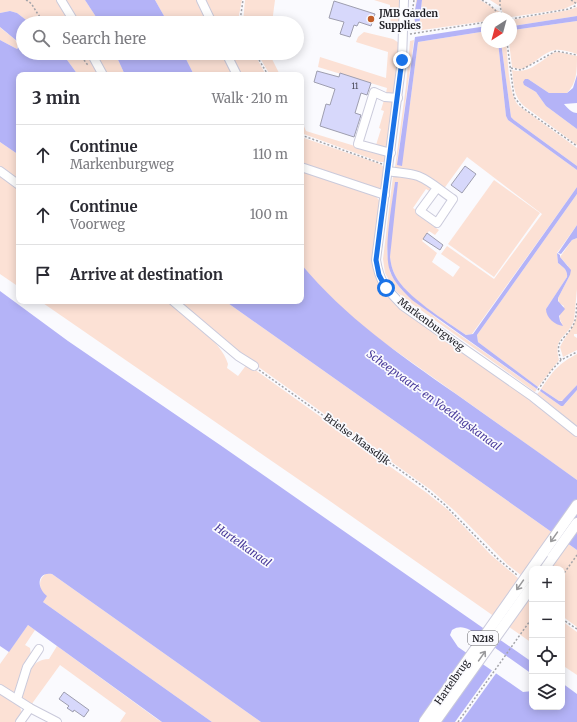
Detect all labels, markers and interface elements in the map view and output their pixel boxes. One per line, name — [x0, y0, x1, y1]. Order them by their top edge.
place label: JMB Garden Supplies — [378, 7, 438, 32]
north arrow — [481, 12, 517, 48]
marker: JMB Garden Supplies — [366, 14, 376, 24]
search box — [16, 16, 304, 60]
icon: search — [30, 27, 52, 49]
text: Search here — [62, 29, 146, 48]
route end — [393, 51, 411, 69]
house number: 11 — [352, 81, 359, 91]
text: 3 min — [32, 87, 80, 109]
text: Walk · 210 m — [212, 90, 288, 107]
text: Continue — [70, 137, 138, 156]
icon: ahead — [32, 144, 54, 166]
text: 110 m — [253, 146, 288, 163]
text: Markenburgweg — [70, 156, 174, 173]
text: Continue — [70, 197, 138, 216]
icon: ahead — [32, 204, 54, 226]
text: 100 m — [250, 206, 288, 223]
text: Voorweg — [70, 216, 125, 233]
icon: arrive — [32, 264, 54, 286]
text: Arrive at destination — [70, 265, 223, 284]
route start — [377, 279, 395, 297]
street label: Markenburgweg — [395, 295, 467, 353]
water label: Scheepvaart- en Voedingskanaal — [364, 347, 504, 453]
street label: Brielse Maasdijk — [321, 410, 393, 468]
water label: Hartelkanaal — [211, 520, 274, 570]
one-way arrow — [550, 531, 558, 542]
map controls — [529, 566, 565, 710]
button: + — [529, 566, 565, 602]
one-way arrow — [516, 580, 524, 591]
button: − — [529, 602, 565, 638]
road number: N218 — [468, 631, 498, 645]
button: locate — [529, 638, 565, 674]
one-way arrow — [478, 651, 486, 662]
street label: Hartelbrug — [432, 657, 472, 707]
button: layers — [529, 674, 565, 710]

